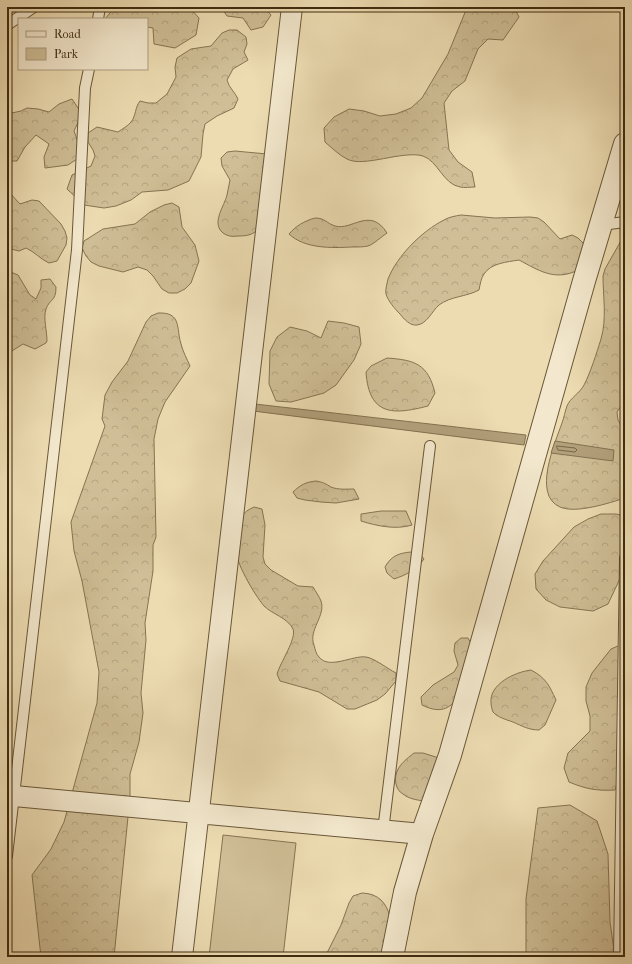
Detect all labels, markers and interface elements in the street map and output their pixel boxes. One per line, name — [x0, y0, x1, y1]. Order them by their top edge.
legend — [18, 18, 148, 70]
text: Road — [54, 27, 81, 41]
text: Park — [54, 47, 79, 61]

